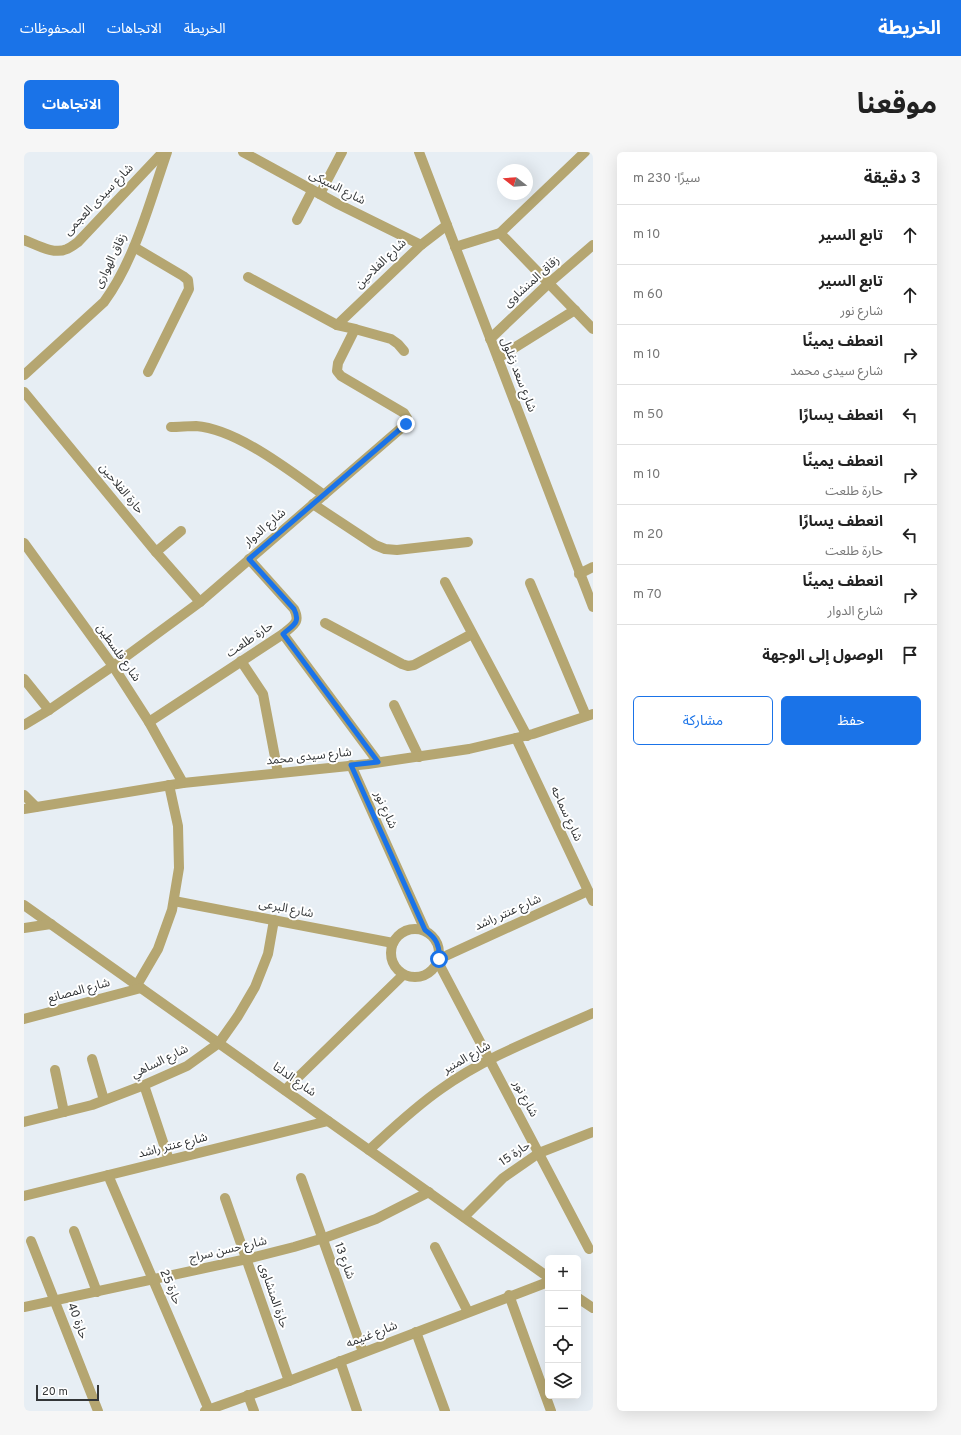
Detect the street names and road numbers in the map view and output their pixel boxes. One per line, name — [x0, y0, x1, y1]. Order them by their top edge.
street label: شارع سيدى العجمى — [61, 161, 137, 239]
street label: شارع السبكى — [306, 167, 368, 209]
street label: زقاق الهوارى — [91, 231, 131, 291]
street label: شارع الفلاحين — [352, 235, 410, 293]
street label: زقاق المنشاوى — [501, 253, 563, 311]
street label: شارع سعد زغلول — [496, 335, 540, 415]
street label: حارة الفلاحين — [95, 460, 147, 518]
street label: شارع الدوار — [240, 505, 290, 551]
street label: حارة طلعت — [223, 618, 277, 662]
street label: شارع فلسطين — [92, 621, 144, 685]
street label: شارع سيدى محمد — [266, 745, 352, 769]
street label: شارع سماحه — [546, 784, 586, 844]
street label: شارع نور — [369, 788, 400, 831]
street label: شارع عنتر راشد — [472, 891, 544, 935]
street label: شارع البرعى — [257, 896, 315, 922]
street label: شارع المصانع — [46, 975, 112, 1007]
street label: شارع المنير — [439, 1038, 494, 1079]
street label: شارع الساهي — [129, 1041, 192, 1083]
street label: شارع الدلتا — [269, 1059, 319, 1101]
street label: شارع نور — [508, 1077, 541, 1120]
street label: شارع عنتر راشد — [137, 1130, 209, 1162]
street label: حارة 15 — [496, 1138, 534, 1170]
street label: شارع حسن سراج — [187, 1233, 269, 1267]
street label: شارع 13 — [330, 1240, 358, 1282]
street label: حارة المنشاوى — [254, 1262, 292, 1330]
street label: حارة 25 — [155, 1267, 185, 1307]
street label: حارة 40 — [63, 1301, 91, 1341]
street label: شارع غنيمه — [344, 1318, 400, 1352]

